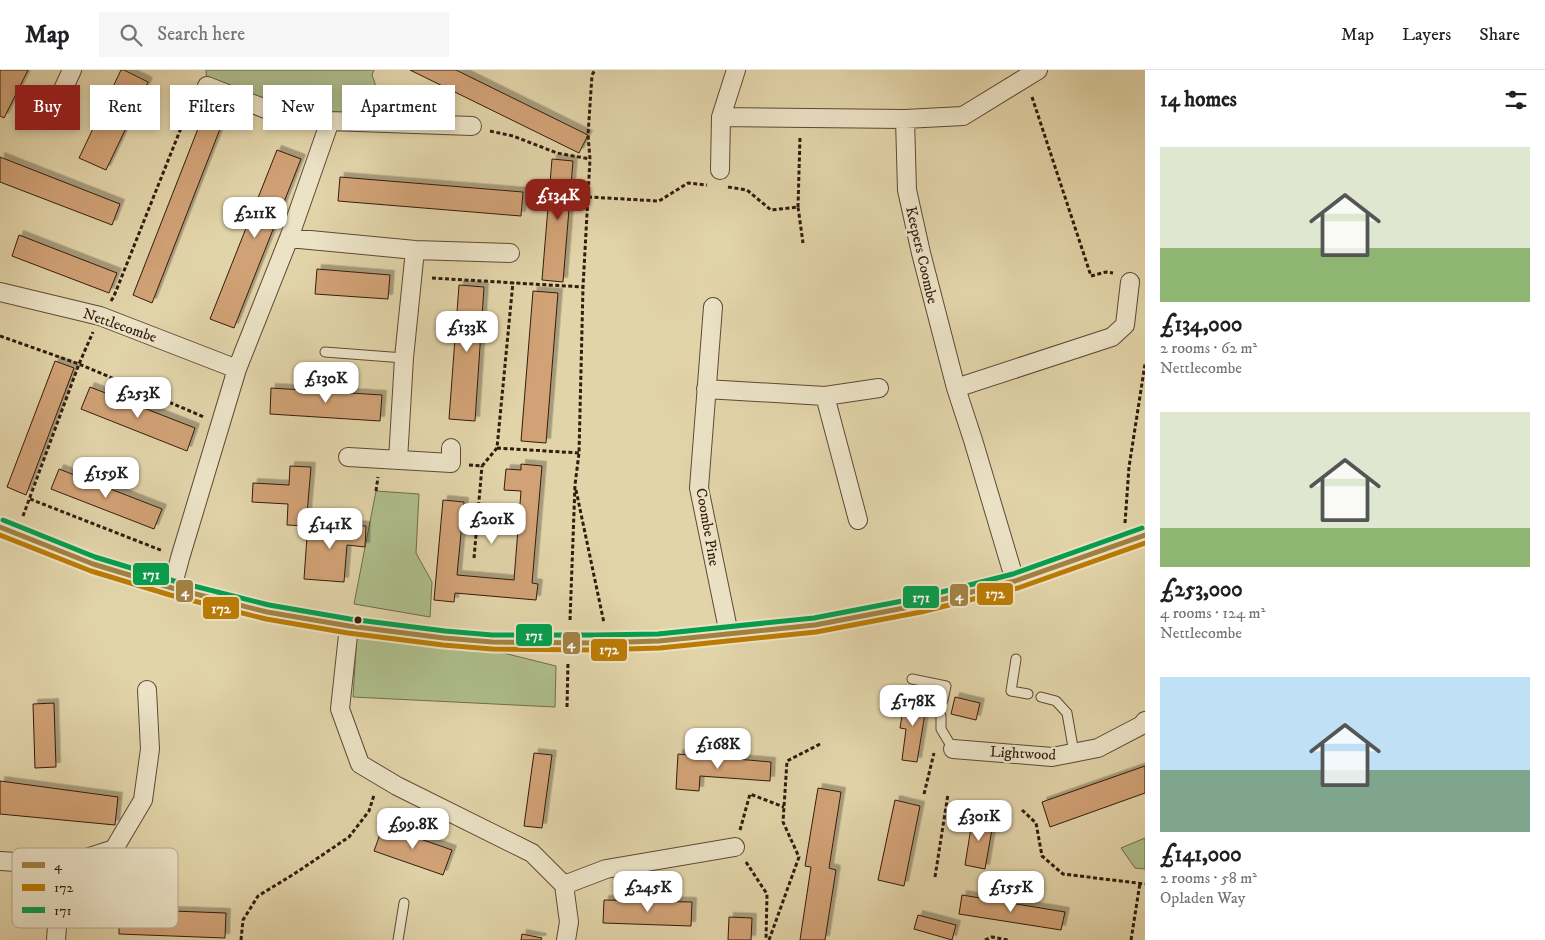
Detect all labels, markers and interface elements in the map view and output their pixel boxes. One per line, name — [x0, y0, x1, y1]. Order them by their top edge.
search box — [99, 12, 449, 57]
text: Map — [25, 20, 69, 50]
icon: search — [117, 21, 145, 49]
text: Search here — [157, 23, 245, 46]
text: Map — [1341, 24, 1374, 46]
text: Layers — [1402, 24, 1451, 46]
text: Share — [1479, 24, 1520, 46]
chip: Buy — [15, 85, 80, 130]
chip: Rent — [90, 85, 160, 130]
chip: Filters — [170, 85, 253, 130]
chip: New — [263, 85, 332, 130]
chip: Apartment — [342, 85, 455, 130]
icon: filters — [1502, 86, 1530, 114]
text: 14 homes — [1160, 87, 1237, 113]
pin: £134K — [523, 178, 593, 221]
icon: home — [1300, 180, 1390, 270]
text: £134K — [536, 185, 580, 205]
pin: £211K — [220, 196, 290, 239]
text: £211K — [234, 203, 276, 223]
street label: Keepers Coombe — [901, 205, 942, 306]
street label: Nettlecombe — [80, 304, 159, 347]
pin: £133K — [432, 310, 502, 353]
text: £134,000 — [1160, 312, 1242, 338]
text: £133K — [447, 317, 487, 337]
text: 2 rooms · 62 m² — [1160, 338, 1257, 358]
text: Nettlecombe — [1160, 358, 1242, 378]
pin: £130K — [291, 362, 361, 404]
text: £130K — [305, 368, 347, 388]
pin: £253K — [103, 376, 173, 419]
text: £253K — [116, 383, 160, 403]
icon: home — [1300, 445, 1390, 535]
pin: £159K — [71, 456, 141, 499]
text: £159K — [84, 463, 128, 483]
street label: Coombe Pine — [691, 487, 724, 568]
pin: £201K — [457, 502, 527, 545]
pin: £141K — [295, 508, 365, 550]
text: £201K — [470, 509, 514, 529]
text: £141K — [308, 514, 352, 534]
line badge: 171 — [132, 562, 170, 586]
text: 171 — [142, 566, 160, 584]
text: £253,000 — [1160, 577, 1243, 603]
line badge: 4 — [175, 579, 194, 603]
line badge: 172 — [976, 582, 1014, 606]
text: 4 — [180, 583, 190, 601]
line badge: 4 — [949, 583, 969, 607]
line badge: 171 — [902, 585, 940, 609]
text: 172 — [985, 585, 1006, 603]
text: 4 — [954, 587, 964, 605]
text: 171 — [912, 589, 930, 607]
line badge: 172 — [202, 596, 240, 620]
text: 172 — [211, 600, 232, 618]
text: 4 rooms · 124 m² — [1160, 603, 1265, 623]
unlabelled marker — [353, 615, 363, 625]
line badge: 171 — [515, 623, 553, 647]
text: Nettlecombe — [1160, 623, 1242, 643]
text: 171 — [525, 627, 543, 645]
line badge: 4 — [562, 631, 581, 655]
text: 4 — [566, 635, 576, 653]
line badge: 172 — [590, 638, 628, 662]
text: 172 — [599, 641, 620, 659]
pin: £178K — [878, 684, 948, 727]
text: £178K — [891, 691, 935, 711]
icon: home — [1300, 710, 1390, 800]
pin: £168K — [683, 728, 753, 770]
text: £168K — [696, 734, 740, 754]
street label: Lightwood — [989, 742, 1057, 765]
pin: £301K — [944, 800, 1014, 842]
text: £301K — [958, 806, 1000, 826]
pin: £99.8K — [372, 808, 454, 850]
text: £99.8K — [388, 814, 438, 834]
text: £141,000 — [1160, 842, 1242, 868]
legend — [12, 848, 178, 928]
text: 4 — [54, 857, 63, 875]
text: 2 rooms · 58 m² — [1160, 868, 1257, 888]
pin: £245K — [613, 870, 683, 913]
pin: £155K — [976, 870, 1046, 913]
text: £245K — [624, 877, 672, 897]
text: £155K — [989, 877, 1033, 897]
text: 172 — [54, 879, 74, 897]
text: Opladen Way — [1160, 888, 1245, 908]
text: 171 — [54, 902, 72, 920]

